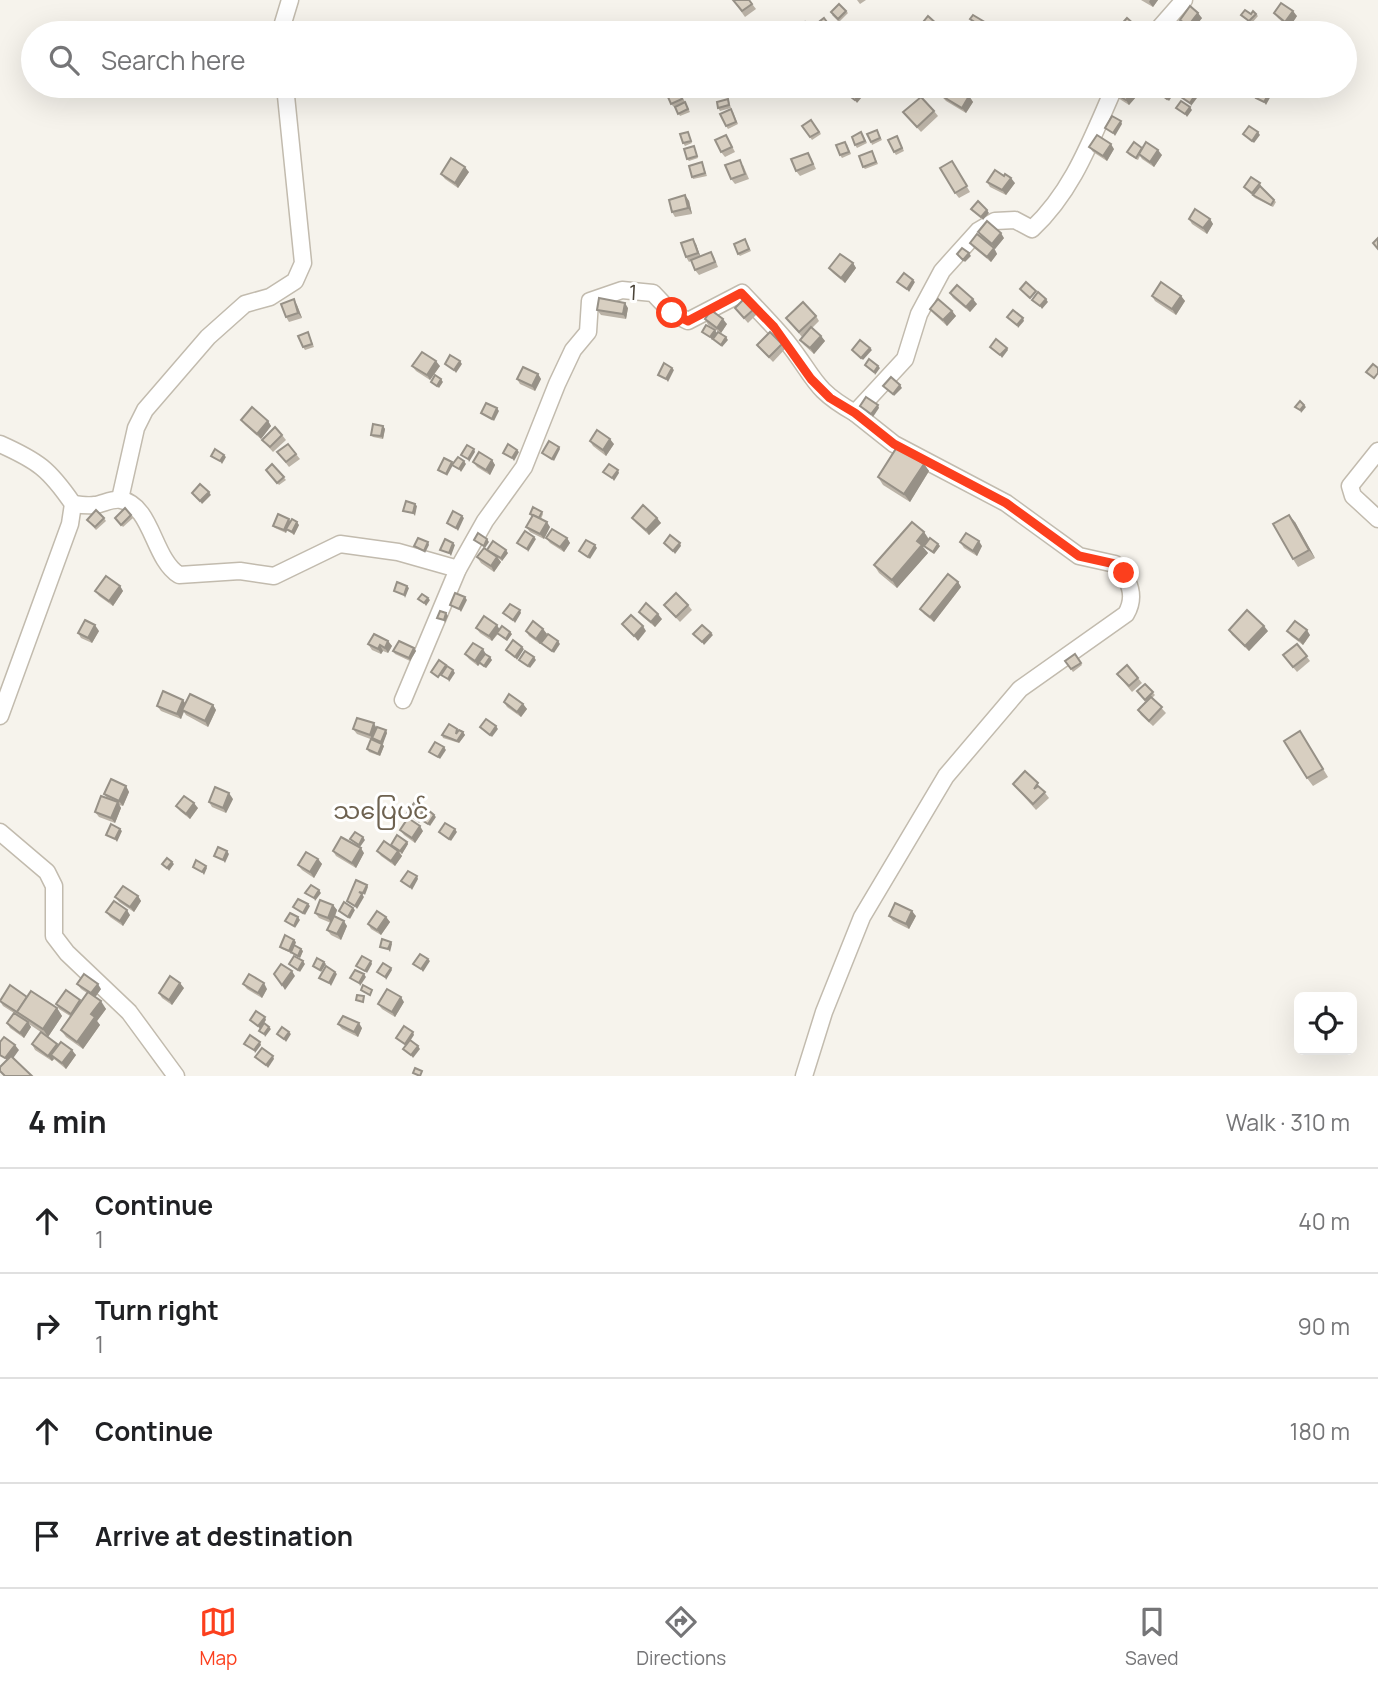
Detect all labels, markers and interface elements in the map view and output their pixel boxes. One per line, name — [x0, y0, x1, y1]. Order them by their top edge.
search box — [21, 21, 1357, 98]
icon: search — [45, 41, 83, 79]
text: Search here — [101, 42, 246, 78]
street label: 1 — [628, 278, 638, 306]
route start — [656, 297, 687, 328]
route end — [1108, 557, 1139, 588]
district label: သပြေပင် — [333, 793, 429, 830]
map controls — [1294, 992, 1357, 1055]
button: locate — [1294, 992, 1357, 1055]
text: 4 min — [28, 1101, 106, 1142]
text: Walk · 310 m — [1226, 1106, 1350, 1138]
text: Continue — [95, 1187, 213, 1223]
icon: ahead — [28, 1202, 66, 1240]
text: 40 m — [1298, 1205, 1350, 1237]
text: 1 — [95, 1223, 104, 1255]
text: Turn right — [95, 1292, 219, 1328]
icon: right — [28, 1307, 66, 1345]
text: 90 m — [1298, 1310, 1350, 1342]
text: 1 — [95, 1328, 104, 1360]
icon: ahead — [28, 1412, 66, 1450]
text: Continue — [95, 1413, 213, 1449]
text: 180 m — [1290, 1415, 1350, 1447]
icon: arrive — [28, 1517, 66, 1555]
text: Arrive at destination — [95, 1518, 353, 1554]
tab: Map — [199, 1603, 237, 1671]
tab: Directions — [636, 1603, 726, 1671]
tab: Saved — [1125, 1603, 1179, 1671]

